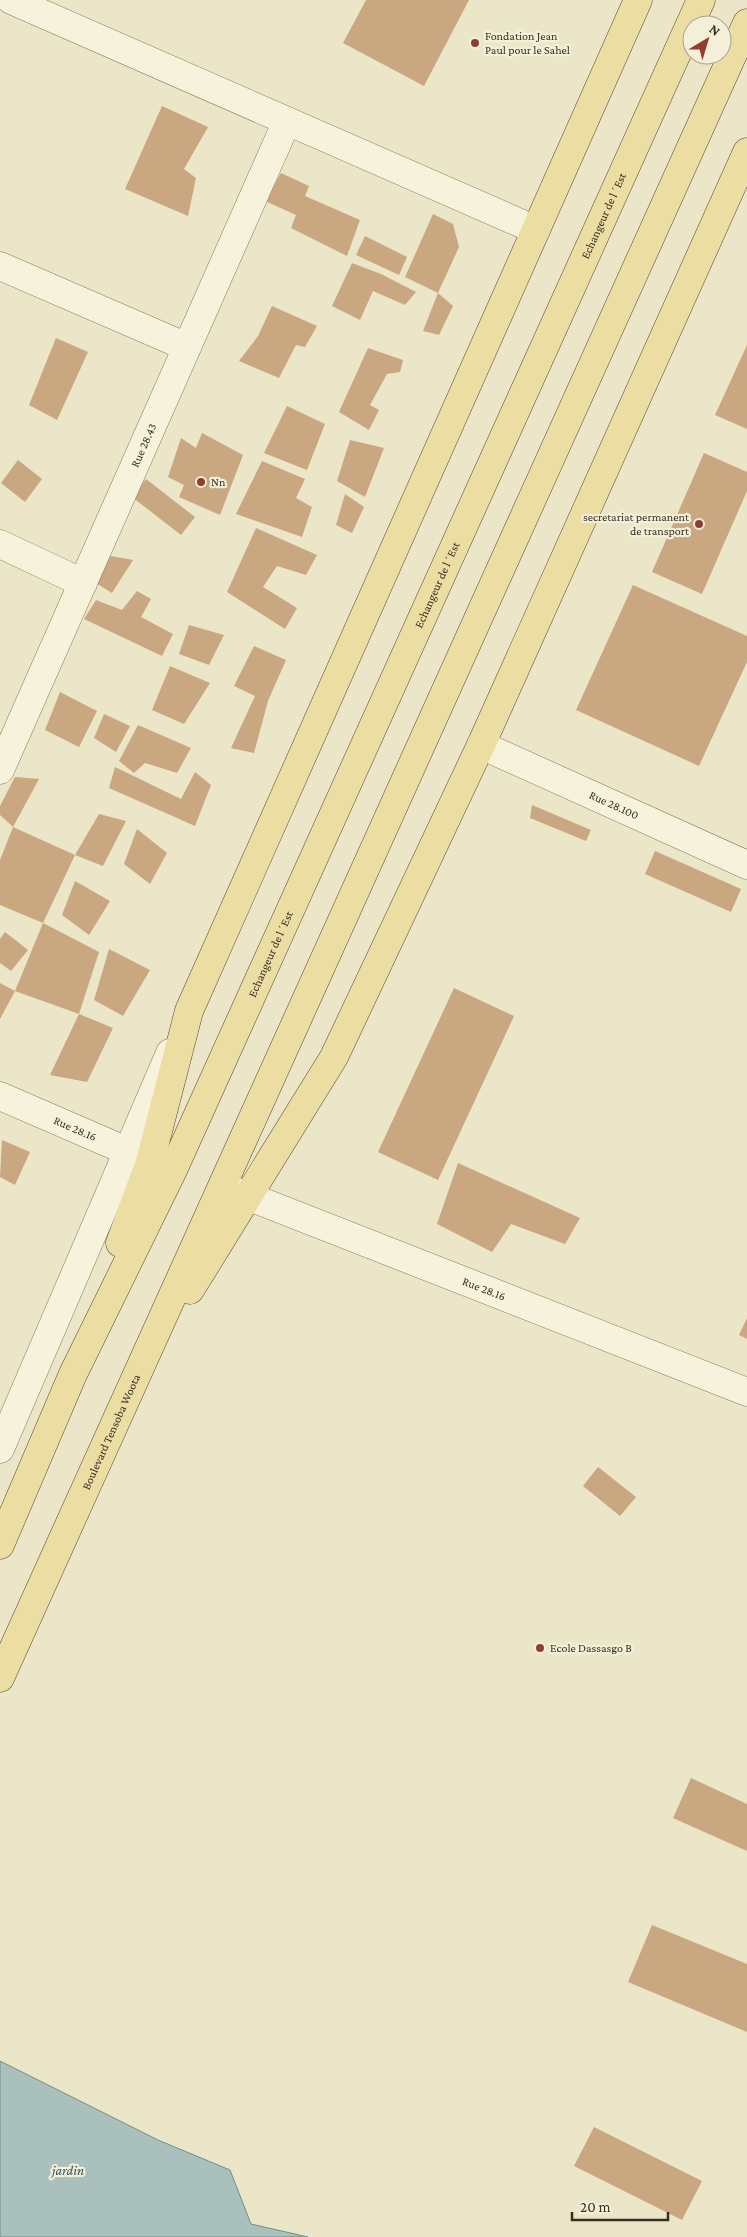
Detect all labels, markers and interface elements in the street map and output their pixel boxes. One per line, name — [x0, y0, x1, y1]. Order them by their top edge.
north arrow — [682, 15, 732, 65]
text: N — [706, 21, 724, 39]
place label: Fondation Jean Paul pour le Sahel — [485, 29, 570, 57]
marker: Fondation Jean Paul pour le Sahel — [469, 37, 481, 49]
street label: Echangeur de l´Est — [578, 170, 630, 261]
street label: Rue 28.43 — [128, 421, 160, 469]
place label: Nn — [211, 475, 226, 489]
marker: Nn — [195, 476, 207, 488]
place label: secretariat permanent de transport — [583, 510, 690, 538]
marker: secretariat permanent de transport — [693, 518, 705, 530]
street label: Echangeur de l´Est — [412, 539, 463, 630]
street label: Rue 28.100 — [587, 788, 641, 822]
street label: Echangeur de l´Est — [245, 908, 296, 999]
street label: Rue 28.16 — [52, 1113, 99, 1144]
street label: Rue 28.16 — [460, 1274, 508, 1304]
street label: Boulevard Tensoba Woota — [79, 1372, 143, 1492]
place label: Ecole Dassasgo B — [550, 1641, 632, 1655]
marker: Ecole Dassasgo B — [534, 1642, 546, 1654]
water label: jardin — [50, 2162, 84, 2179]
scale bar — [572, 2190, 668, 2222]
text: 20 m — [580, 2199, 611, 2215]

